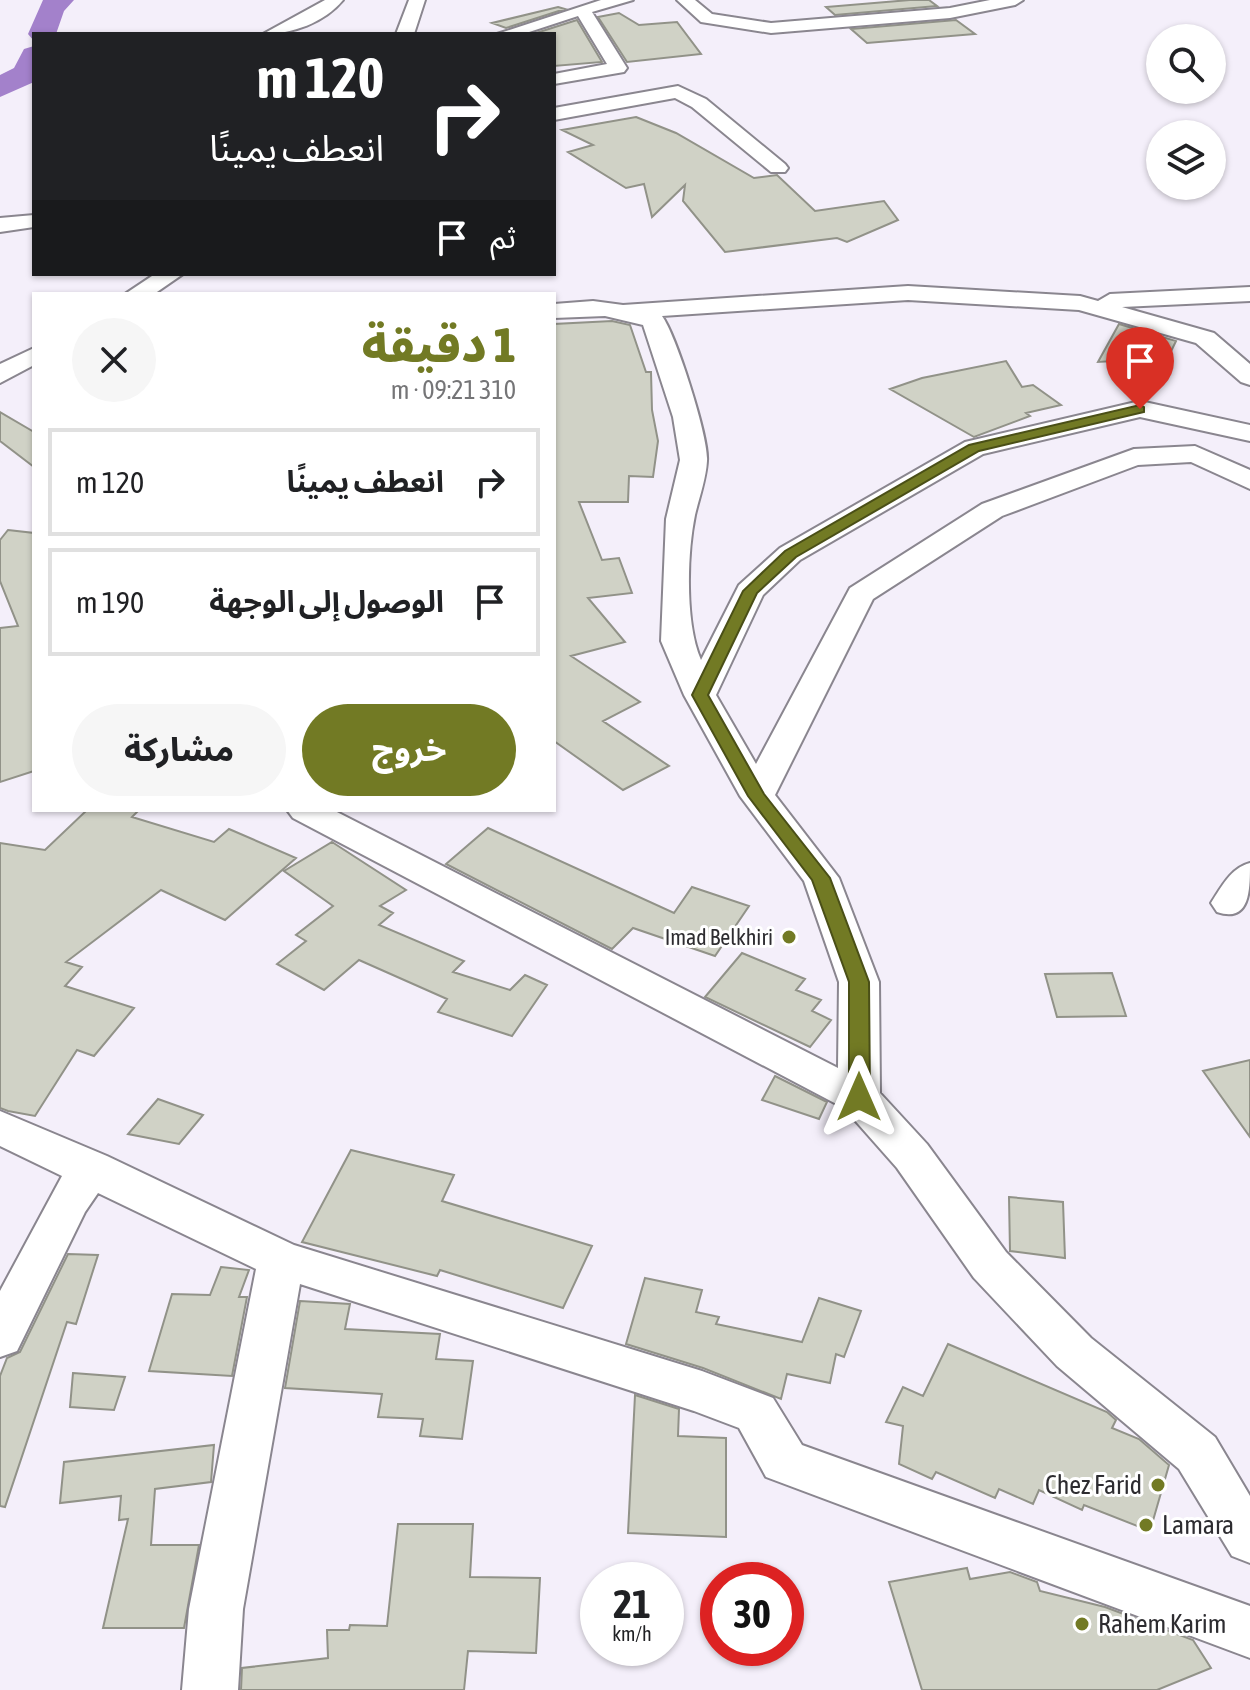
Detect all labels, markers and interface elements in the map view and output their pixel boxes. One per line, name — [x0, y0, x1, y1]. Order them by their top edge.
map controls — [1146, 24, 1226, 200]
button: search — [1146, 24, 1226, 104]
text: 120 m — [257, 46, 384, 110]
icon: right — [412, 64, 516, 168]
button: layers — [1146, 120, 1226, 200]
text: انعطف يمينًا — [209, 127, 384, 169]
icon: arrive — [430, 216, 474, 260]
text: ثم — [490, 220, 516, 254]
text: 1 دقيقة — [362, 317, 516, 372]
button: close — [72, 318, 156, 402]
pin — [1106, 327, 1174, 409]
icon: arrive — [1118, 339, 1162, 383]
text: 310 m · 09:21 — [391, 375, 516, 405]
icon: right — [468, 460, 512, 504]
text: انعطف يمينًا — [287, 464, 444, 498]
text: 120 m — [76, 465, 144, 499]
icon: arrive — [468, 580, 512, 624]
text: الوصول إلى الوجهة — [209, 584, 444, 618]
text: 190 m — [76, 585, 144, 619]
button: مشاركة — [72, 704, 286, 796]
button: خروج — [302, 704, 516, 796]
place label: Imad Belkhiri — [665, 924, 773, 950]
marker: Imad Belkhiri — [780, 928, 798, 946]
position arrow — [817, 1055, 901, 1139]
place label: Chez Farid — [1045, 1470, 1142, 1500]
marker: Chez Farid — [1149, 1476, 1167, 1494]
place label: Lamara — [1162, 1510, 1234, 1540]
marker: Lamara — [1137, 1516, 1155, 1534]
speed limit sign: 30 — [700, 1562, 804, 1666]
text: 21 — [613, 1581, 651, 1626]
place label: Rahem Karim — [1098, 1609, 1226, 1639]
marker: Rahem Karim — [1073, 1615, 1091, 1633]
text: km/h — [612, 1622, 652, 1645]

